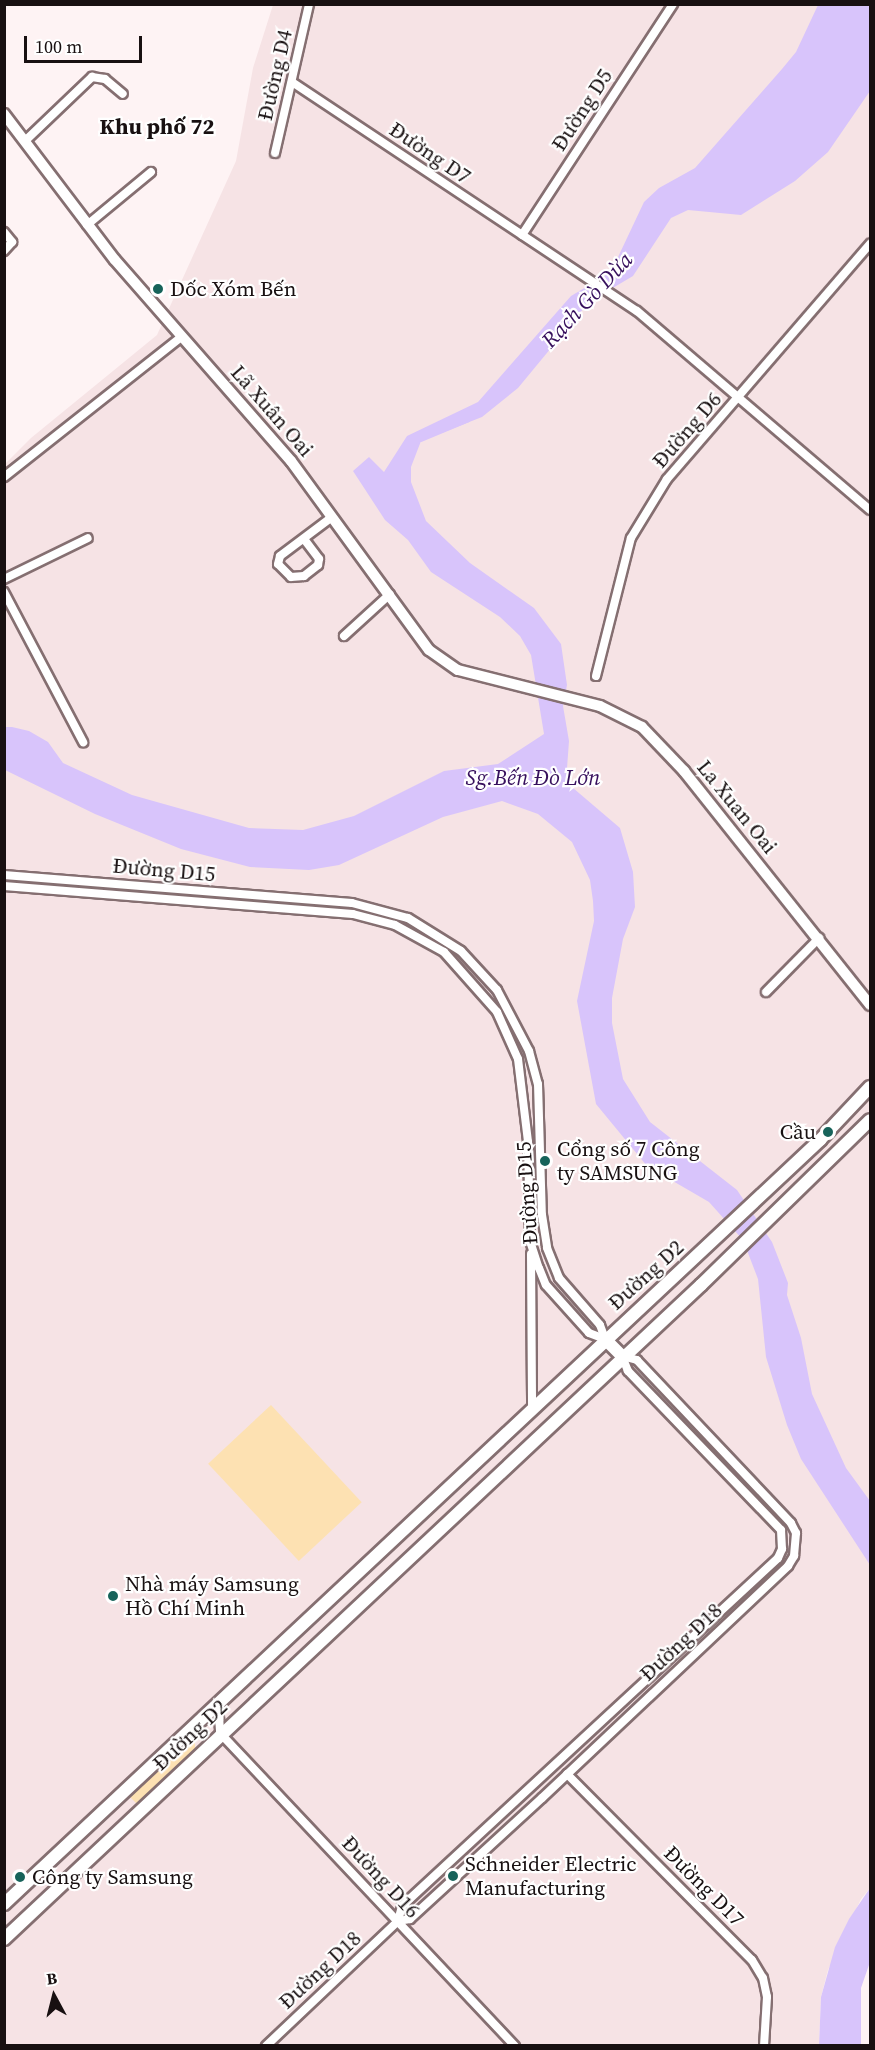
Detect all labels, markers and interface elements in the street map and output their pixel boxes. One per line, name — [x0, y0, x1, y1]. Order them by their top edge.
scale bar — [27, 24, 146, 62]
street label: Đường D4 — [252, 27, 298, 123]
text: 100 m — [35, 34, 82, 59]
street label: Đường D5 — [546, 64, 618, 156]
district label: Khu phố 72 — [100, 114, 214, 140]
street label: Đường D7 — [385, 117, 475, 189]
water label: Rạch Gò Dừa — [536, 247, 638, 353]
place label: Dốc Xóm Bến — [170, 276, 297, 302]
marker: Dốc Xóm Bến — [151, 282, 165, 296]
street label: Lã Xuân Oai — [225, 360, 319, 462]
street label: Đường D6 — [647, 387, 727, 473]
street label: La Xuan Oai — [692, 755, 782, 859]
water label: Sg.Bến Đò Lớn — [466, 765, 600, 791]
street label: Đường D15 — [112, 853, 216, 887]
place label: Cầu — [780, 1119, 816, 1145]
marker: Cầu — [821, 1125, 835, 1139]
place label: Cổng số 7 Công ty SAMSUNG — [557, 1136, 700, 1186]
street label: Đường D15 — [511, 1141, 543, 1245]
marker: Cổng số 7 Công ty SAMSUNG — [538, 1154, 552, 1168]
street label: Đường D2 — [603, 1235, 689, 1315]
place label: Nhà máy Samsung Hồ Chí Minh — [125, 1571, 299, 1621]
marker: Nhà máy Samsung Hồ Chí Minh — [106, 1589, 120, 1603]
street label: Đường D18 — [635, 1598, 727, 1686]
street label: Đường D2 — [148, 1694, 232, 1776]
street label: Đường D16 — [337, 1831, 425, 1923]
street label: Đường D17 — [659, 1841, 749, 1931]
place label: Schneider Electric Manufacturing — [465, 1851, 637, 1901]
place label: Công ty Samsung — [32, 1864, 193, 1890]
marker: Schneider Electric Manufacturing — [446, 1869, 460, 1883]
marker: Công ty Samsung — [13, 1870, 27, 1884]
street label: Đường D18 — [274, 1926, 366, 2014]
north arrow — [24, 1966, 84, 2026]
text: B — [45, 1967, 58, 1990]

